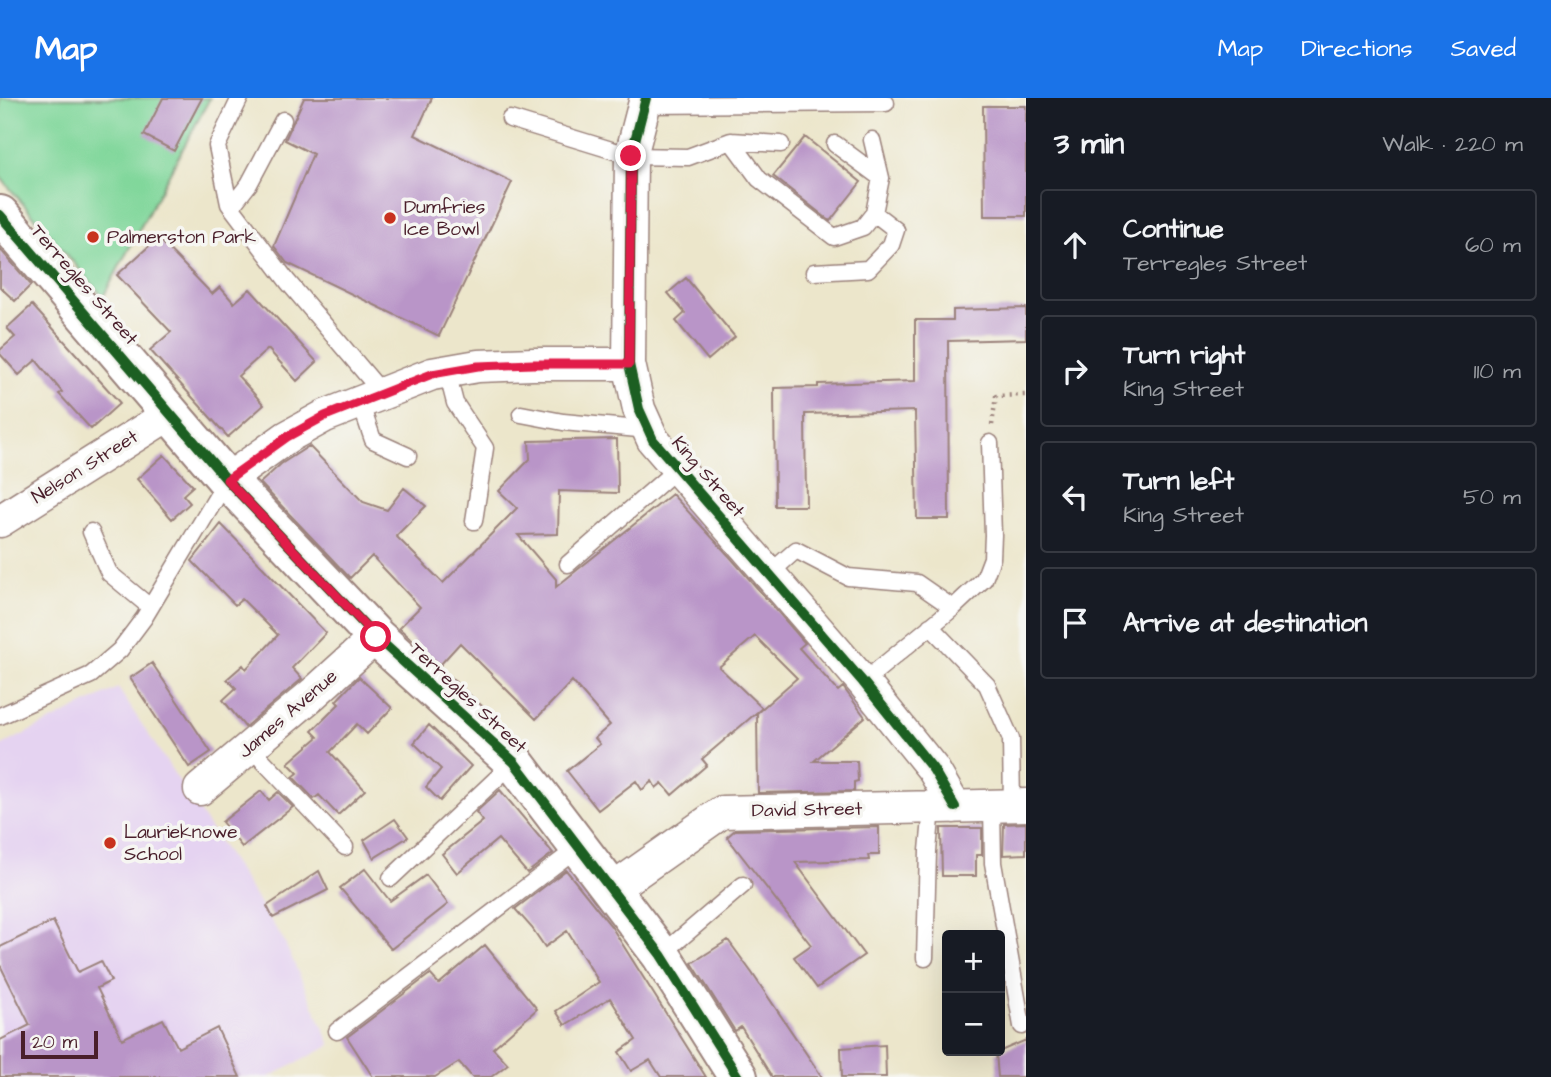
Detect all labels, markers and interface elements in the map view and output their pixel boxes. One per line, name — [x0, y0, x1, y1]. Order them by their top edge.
text: Map — [35, 26, 97, 72]
text: Map — [1218, 32, 1263, 66]
text: Directions — [1301, 32, 1413, 66]
text: Saved — [1451, 32, 1516, 66]
text: 3 min — [1054, 123, 1124, 165]
text: Walk · 220 m — [1382, 128, 1523, 160]
route end — [615, 140, 646, 171]
place label: Dumfries Ice Bowl — [404, 194, 485, 243]
marker: Dumfries Ice Bowl — [382, 210, 398, 226]
text: Continue — [1123, 211, 1224, 247]
street label: Terregles Street — [23, 219, 144, 352]
place label: Palmerston Park — [107, 224, 257, 251]
icon: ahead — [1056, 226, 1094, 264]
marker: Palmerston Park — [85, 229, 101, 245]
text: 60 m — [1465, 229, 1521, 261]
text: Terregles Street — [1123, 247, 1307, 279]
text: Turn right — [1123, 337, 1245, 373]
icon: right — [1056, 352, 1094, 390]
text: 110 m — [1473, 355, 1521, 387]
text: King Street — [1123, 373, 1244, 405]
street label: Nelson Street — [26, 423, 144, 511]
street label: King Street — [664, 430, 751, 524]
text: Turn left — [1123, 463, 1234, 499]
icon: left — [1056, 478, 1094, 516]
text: 50 m — [1463, 481, 1521, 513]
text: King Street — [1123, 499, 1244, 531]
icon: arrive — [1056, 604, 1094, 642]
text: Arrive at destination — [1123, 605, 1368, 641]
route start — [360, 621, 391, 652]
street label: Terregles Street — [402, 636, 533, 761]
street label: James Avenue — [232, 663, 344, 765]
street label: David Street — [751, 796, 863, 824]
place label: Laurieknowe School — [124, 819, 238, 868]
marker: Laurieknowe School — [102, 835, 118, 851]
map controls — [942, 930, 1005, 1056]
button: + — [942, 930, 1005, 993]
button: − — [942, 993, 1005, 1056]
scale bar — [21, 1028, 98, 1060]
text: 20 m — [32, 1029, 77, 1056]

